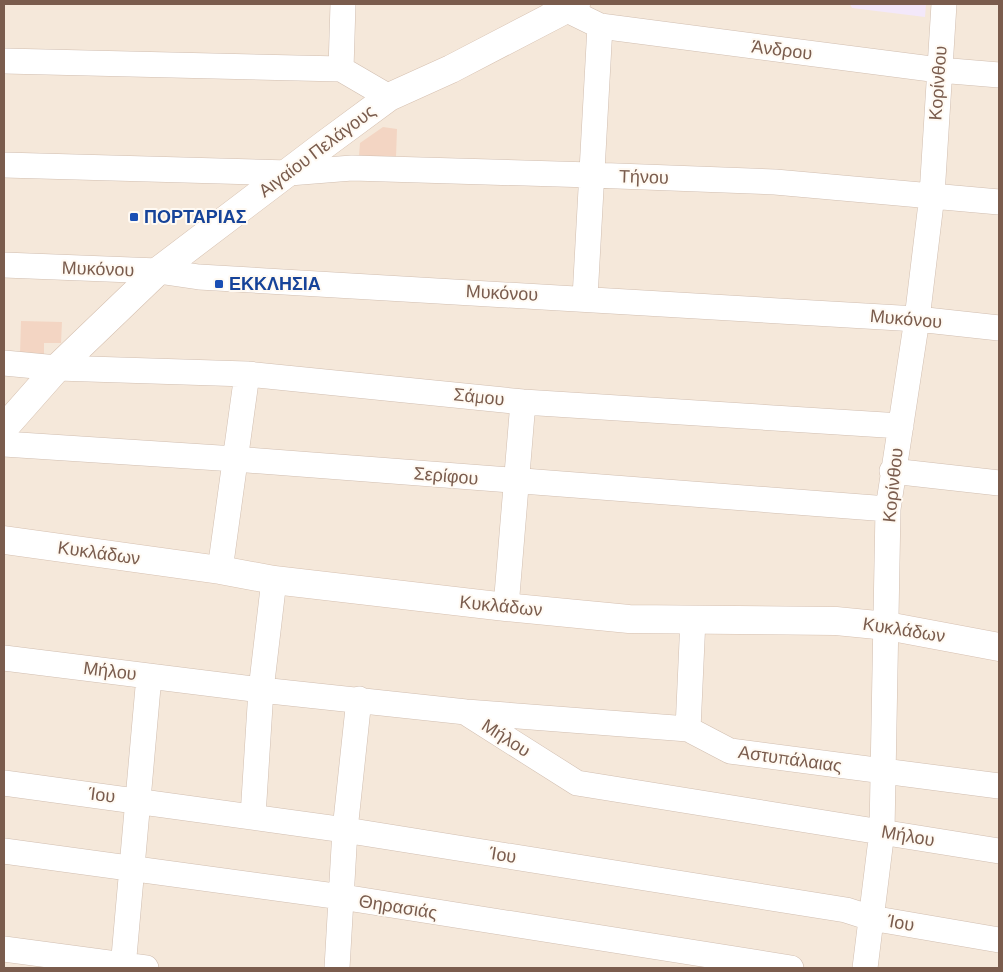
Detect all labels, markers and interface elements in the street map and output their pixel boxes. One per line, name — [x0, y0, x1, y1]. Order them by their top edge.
street label: Άνδρου — [751, 34, 814, 64]
street label: Κορίνθου — [923, 45, 951, 121]
street label: Αιγαίου Πελάγους — [254, 99, 379, 201]
street label: Τήνου — [619, 164, 669, 188]
place label: ΠΟΡΤΑΡΙΑΣ — [144, 205, 247, 227]
marker: ΠΟΡΤΑΡΙΑΣ — [128, 211, 140, 223]
street label: Μυκόνου — [61, 256, 135, 280]
place label: ΕΚΚΛΗΣΙΑ — [229, 272, 321, 294]
marker: ΕΚΚΛΗΣΙΑ — [213, 278, 225, 290]
street label: Μυκόνου — [465, 279, 539, 305]
street label: Μυκόνου — [869, 304, 943, 332]
street label: Σάμου — [452, 382, 506, 410]
street label: Κορίνθου — [877, 446, 907, 523]
street label: Σερίφου — [413, 461, 479, 489]
street label: Κυκλάδων — [56, 535, 142, 569]
street label: Κυκλάδων — [459, 590, 544, 620]
street label: Κυκλάδων — [861, 612, 947, 646]
street label: Μήλου — [82, 656, 138, 684]
street label: Μήλου — [478, 713, 535, 761]
street label: Αστυπάλαιας — [737, 740, 844, 776]
street label: Ίου — [87, 781, 117, 807]
street label: Μήλου — [880, 820, 936, 851]
street label: Ίου — [487, 841, 518, 867]
street label: Θηρασιάς — [357, 889, 439, 923]
street label: Ίου — [885, 909, 916, 935]

